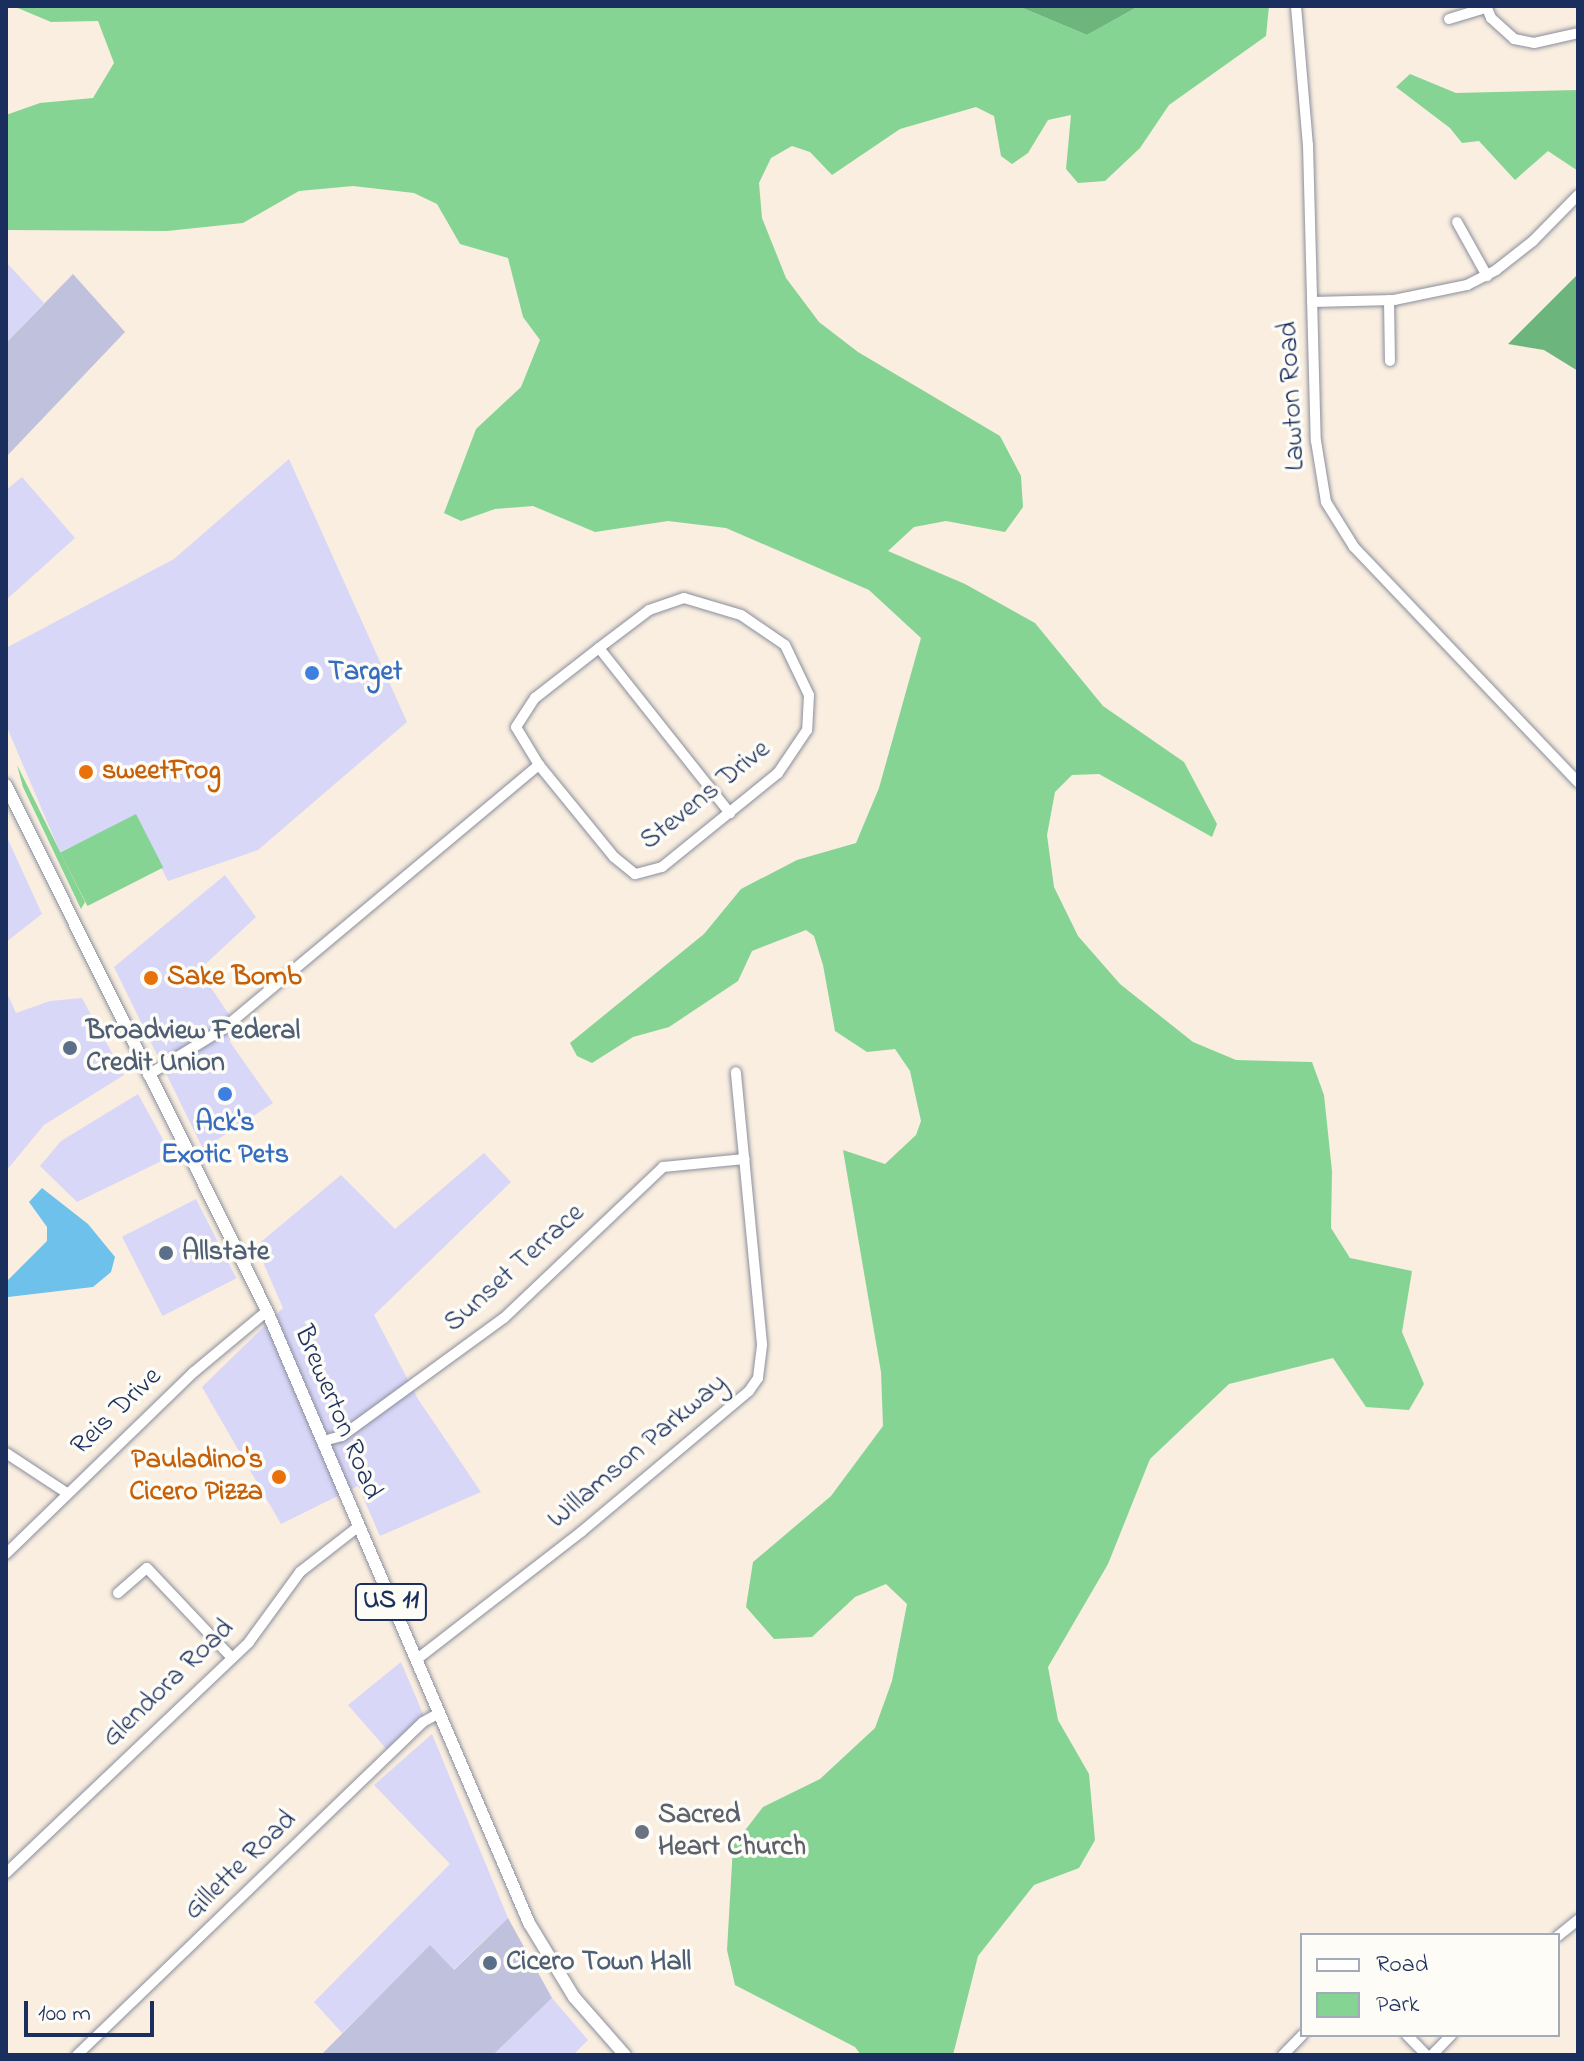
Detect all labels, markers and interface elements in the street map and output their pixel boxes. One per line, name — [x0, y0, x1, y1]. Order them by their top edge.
street label: Lawton Road — [1272, 320, 1314, 472]
place label: Target — [328, 656, 402, 690]
marker: Target — [303, 664, 321, 682]
street label: Stevens Drive — [634, 733, 778, 859]
place label: sweetFrog — [102, 755, 221, 789]
marker: sweetFrog — [77, 763, 95, 781]
place label: Sake Bomb — [167, 961, 302, 995]
marker: Sake Bomb — [142, 969, 160, 987]
place label: Broadview Federal Credit Union — [86, 1015, 300, 1081]
marker: Broadview Federal Credit Union — [61, 1039, 79, 1057]
marker: Ack's Exotic Pets — [216, 1085, 234, 1103]
place label: Ack's Exotic Pets — [161, 1107, 289, 1173]
street label: Sunset Terrace — [438, 1197, 592, 1341]
place label: Allstate — [182, 1236, 269, 1270]
marker: Allstate — [157, 1244, 175, 1262]
street label: Brewerton Road — [285, 1321, 389, 1505]
street label: Reis Drive — [65, 1361, 169, 1463]
street label: Willamson Parkway — [542, 1367, 734, 1537]
place label: Pauladino's Cicero Pizza — [129, 1444, 263, 1510]
marker: Pauladino's Cicero Pizza — [270, 1468, 288, 1486]
road number: US 11 — [353, 1580, 429, 1624]
street label: Glendora Road — [96, 1613, 242, 1755]
place label: Sacred Heart Church — [658, 1799, 806, 1865]
street label: Gillette Road — [178, 1804, 304, 1928]
marker: Sacred Heart Church — [633, 1823, 651, 1841]
legend — [1300, 1933, 1560, 2037]
place label: Cicero Town Hall — [506, 1946, 691, 1980]
text: Road — [1376, 1948, 1428, 1983]
marker: Cicero Town Hall — [481, 1954, 499, 1972]
scale bar — [28, 1985, 158, 2035]
text: Park — [1376, 1988, 1419, 2023]
text: 100 m — [38, 1997, 91, 2032]

